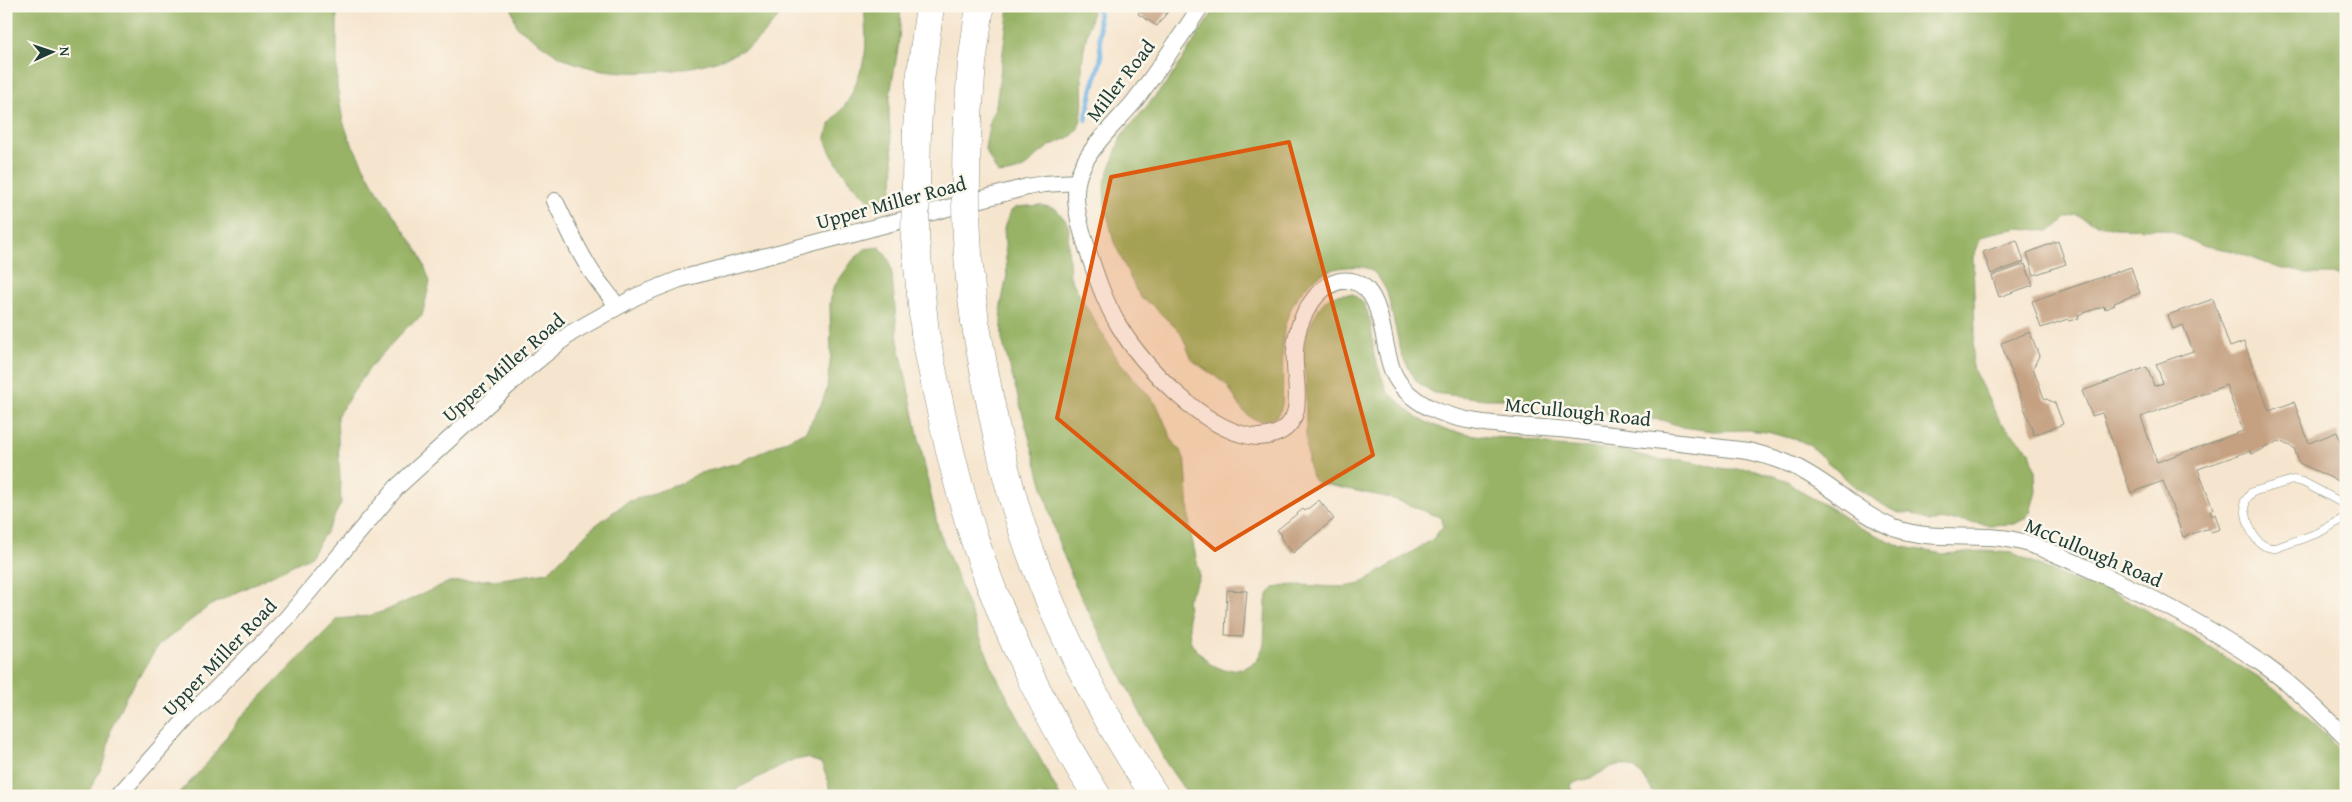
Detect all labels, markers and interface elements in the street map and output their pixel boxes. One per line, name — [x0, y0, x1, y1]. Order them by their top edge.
north arrow — [28, 28, 78, 78]
street label: Miller Road — [1079, 33, 1162, 127]
text: N — [55, 46, 75, 57]
street label: Upper Miller Road — [813, 168, 969, 236]
street label: Upper Miller Road — [435, 305, 571, 428]
street label: McCullough Road — [1504, 389, 1653, 433]
street label: McCullough Road — [2021, 510, 2167, 594]
street label: Upper Miller Road — [155, 591, 283, 722]

